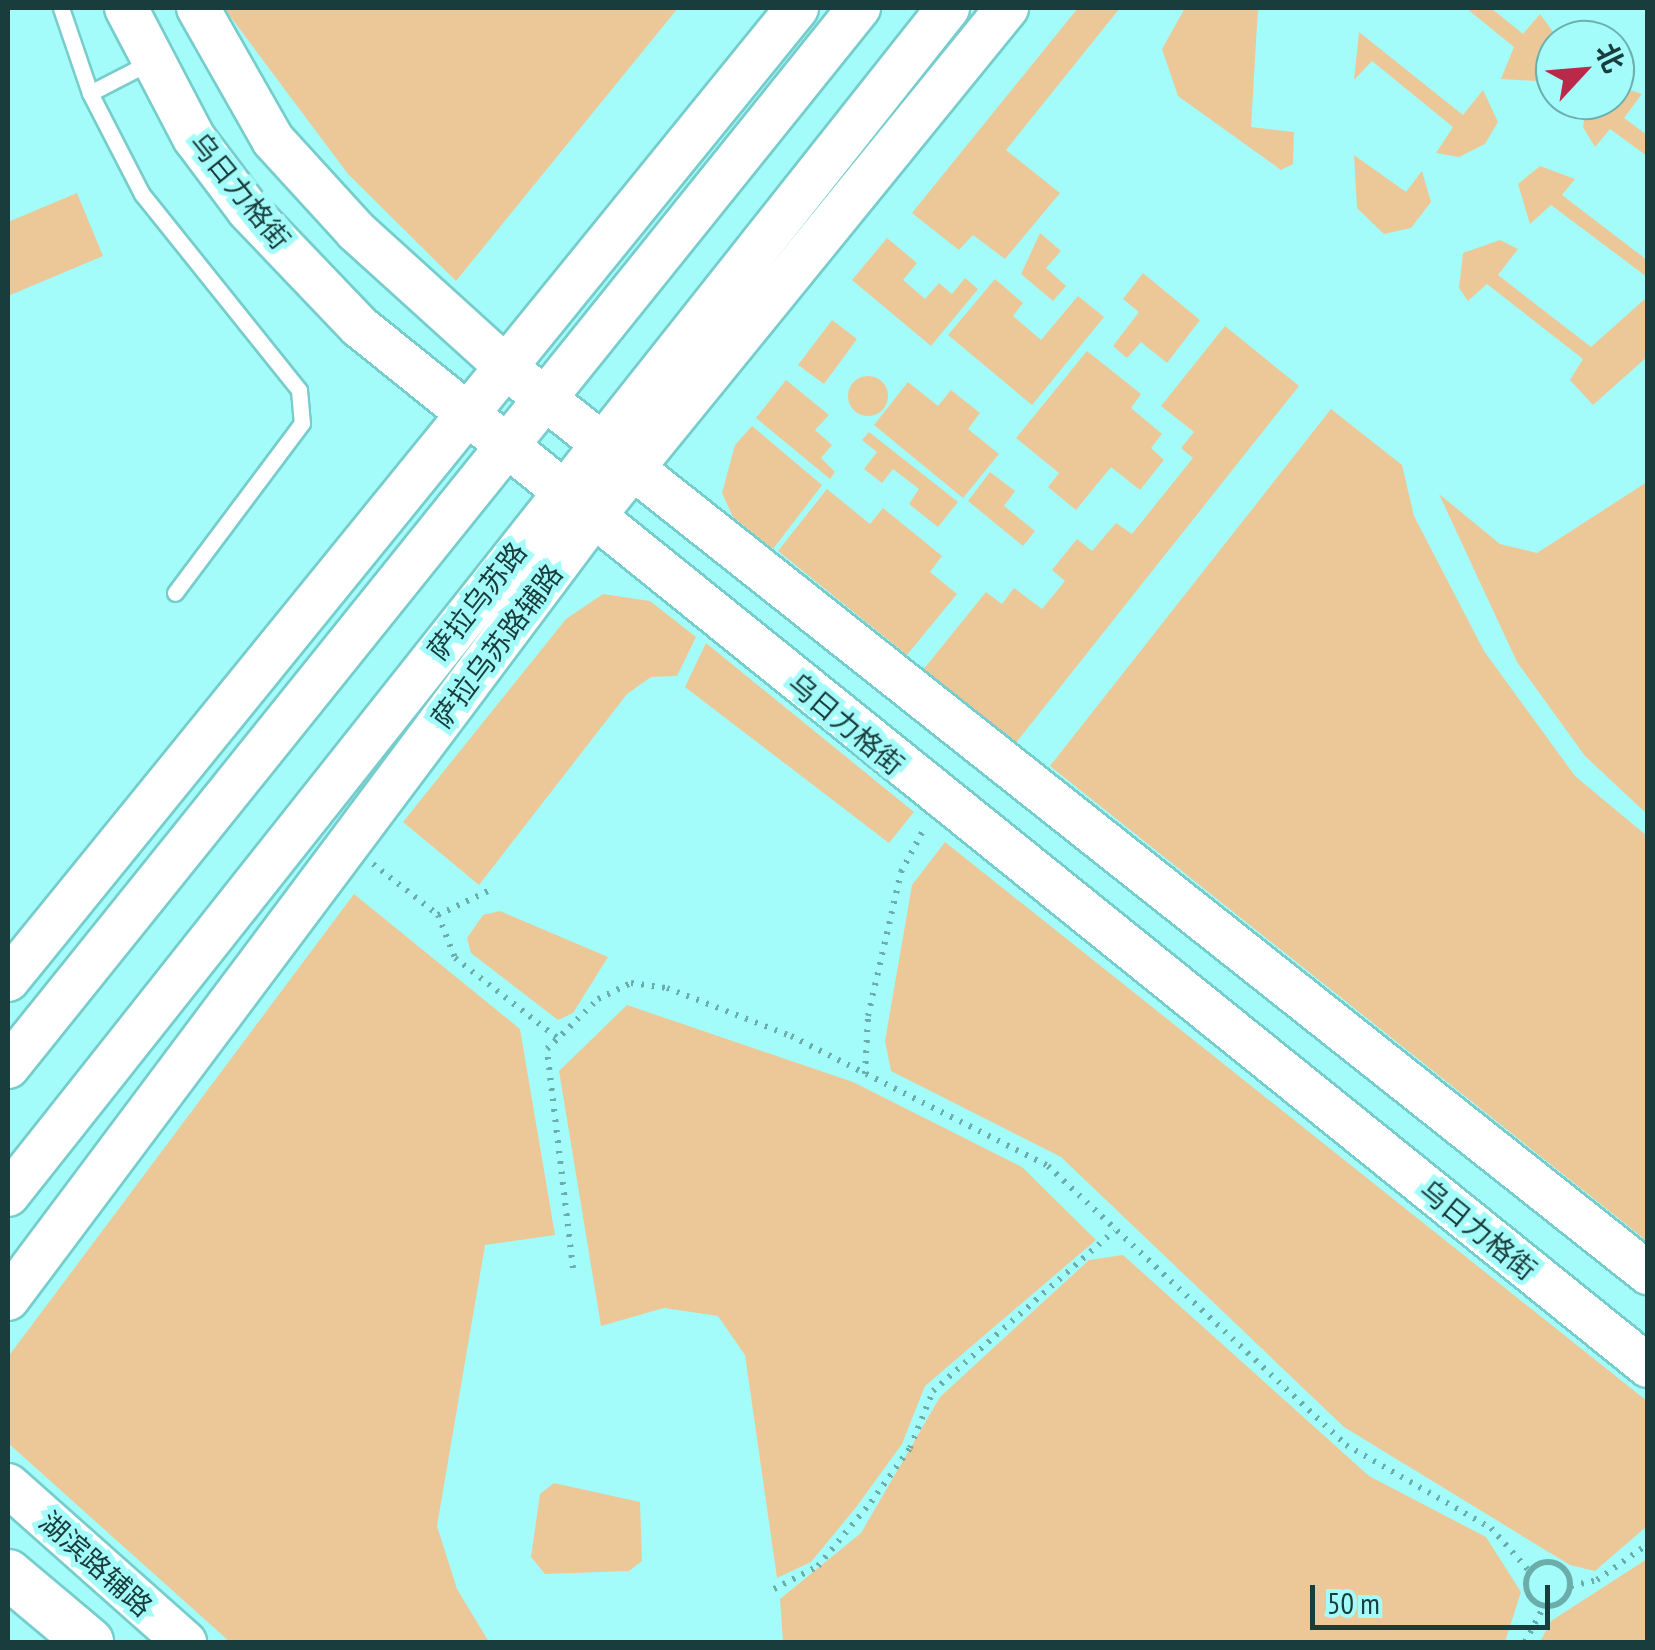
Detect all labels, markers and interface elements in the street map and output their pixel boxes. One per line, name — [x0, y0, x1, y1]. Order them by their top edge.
north arrow — [1535, 20, 1635, 120]
text: 北 — [1588, 37, 1633, 78]
street label: 乌日力格街 — [183, 126, 297, 256]
street label: 萨拉乌苏路 — [421, 535, 533, 667]
street label: 萨拉乌苏路辅路 — [425, 558, 569, 734]
street label: 乌日力格街 — [782, 666, 910, 782]
street label: 乌日力格街 — [1413, 1173, 1543, 1287]
street label: 湖滨路辅路 — [33, 1505, 159, 1623]
scale bar — [1315, 1565, 1555, 1627]
text: 50 m — [1327, 1583, 1380, 1622]

